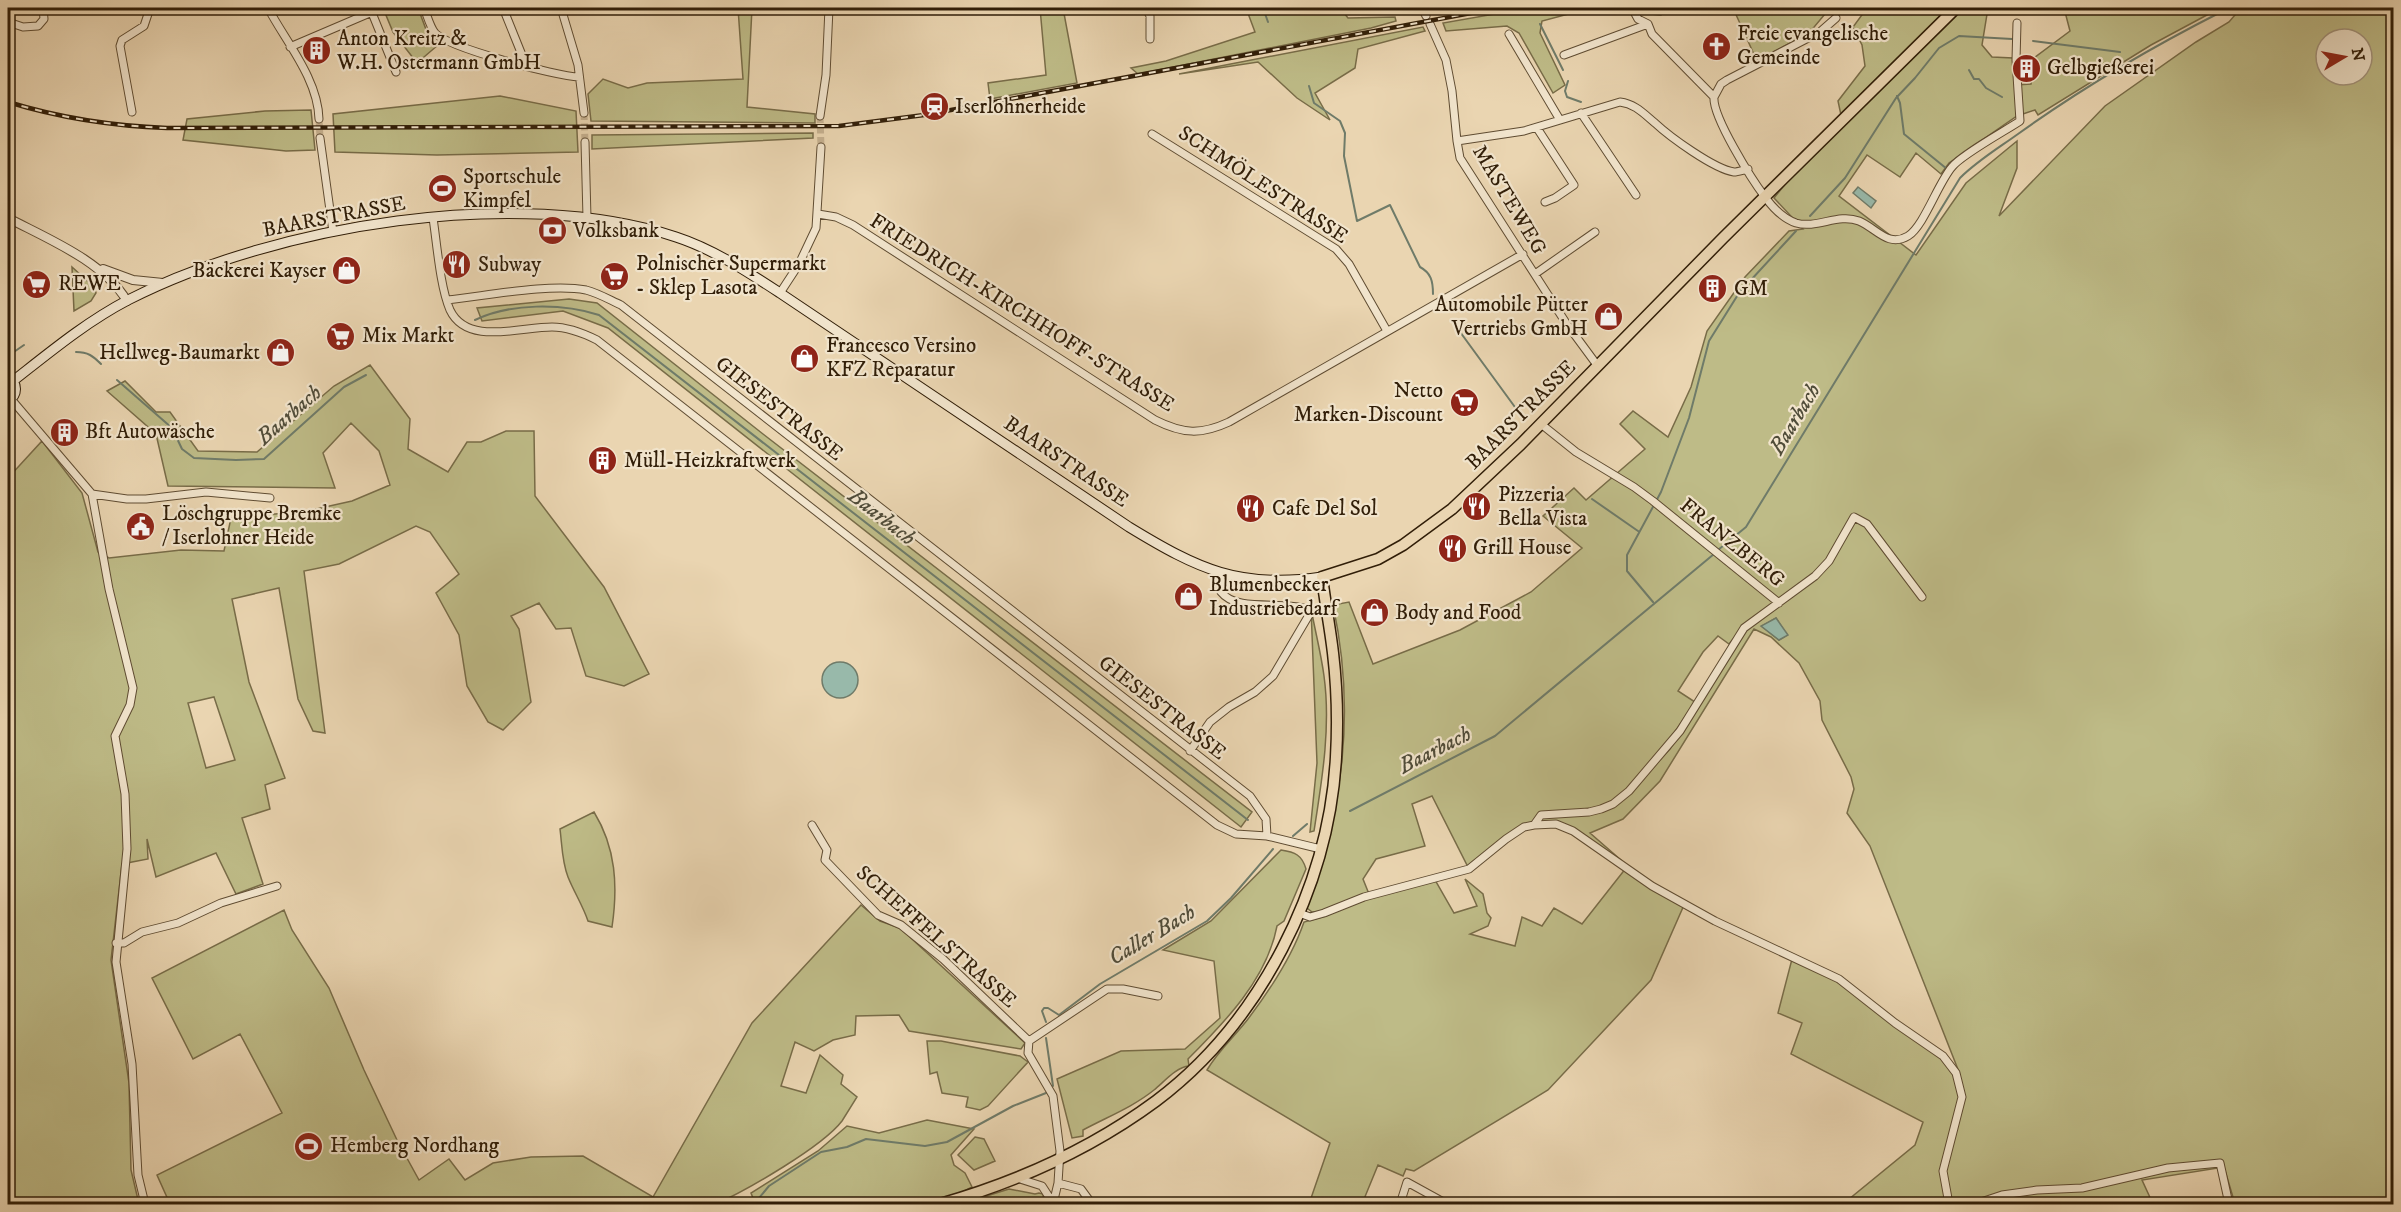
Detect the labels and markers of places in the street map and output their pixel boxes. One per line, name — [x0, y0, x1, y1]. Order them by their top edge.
place label: Freie evangelische Gemeinde — [1737, 21, 1888, 71]
place label: Anton Kreitz & W.H. Ostermann GmbH — [336, 26, 541, 76]
church icon: Freie evangelische Gemeinde — [1700, 30, 1732, 62]
building icon: Anton Kreitz & W.H. Ostermann GmbH — [300, 35, 332, 67]
building icon: Gelbgießerei — [2010, 52, 2042, 84]
place label: Gelbgießerei — [2047, 55, 2154, 81]
station icon: Iserlohnerheide — [918, 91, 950, 123]
place label: Iserlohnerheide — [955, 94, 1086, 120]
place label: Sportschule Kimpfel — [463, 164, 562, 214]
sports icon: Sportschule Kimpfel — [426, 173, 458, 205]
bank icon: Volksbank — [536, 215, 568, 247]
place label: Volksbank — [572, 218, 660, 244]
restaurant icon: Subway — [441, 249, 473, 281]
place label: Polnischer Supermarkt - Sklep Lasota — [636, 251, 827, 301]
place label: Subway — [478, 252, 542, 278]
shop icon: Bäckerei Kayser — [331, 255, 363, 287]
place label: Bäckerei Kayser — [192, 258, 326, 284]
supermarket icon: Polnischer Supermarkt - Sklep Lasota — [599, 260, 631, 292]
supermarket icon: REWE — [21, 268, 53, 300]
place label: REWE — [58, 271, 121, 297]
building icon: GM — [1697, 273, 1729, 305]
place label: GM — [1734, 276, 1768, 302]
place label: Automobile Pütter Vertriebs GmbH — [1435, 292, 1588, 342]
shop icon: Automobile Pütter Vertriebs GmbH — [1593, 301, 1625, 333]
supermarket icon: Mix Markt — [325, 320, 357, 352]
place label: Mix Markt — [362, 323, 455, 349]
place label: Francesco Versino KFZ Reparatur — [826, 333, 976, 383]
shop icon: Hellweg-Baumarkt — [265, 337, 297, 369]
place label: Hellweg-Baumarkt — [99, 340, 260, 366]
shop icon: Francesco Versino KFZ Reparatur — [789, 342, 821, 374]
place label: Netto Marken-Discount — [1294, 378, 1443, 428]
supermarket icon: Netto Marken-Discount — [1448, 387, 1480, 419]
building icon: Bft Autowäsche — [48, 416, 80, 448]
place label: Bft Autowäsche — [85, 419, 215, 445]
building icon: Müll-Heizkraftwerk — [587, 445, 619, 477]
place label: Müll-Heizkraftwerk — [624, 448, 796, 474]
place label: Pizzeria Bella Vista — [1498, 482, 1587, 532]
restaurant icon: Pizzeria Bella Vista — [1461, 491, 1493, 523]
restaurant icon: Cafe Del Sol — [1235, 493, 1267, 525]
place label: Cafe Del Sol — [1272, 496, 1378, 522]
place label: Löschgruppe Bremke / Iserlohner Heide — [162, 501, 342, 551]
public building icon: Löschgruppe Bremke / Iserlohner Heide — [125, 510, 157, 542]
restaurant icon: Grill House — [1436, 532, 1468, 564]
place label: Grill House — [1473, 535, 1572, 561]
place label: Blumenbecker Industriebedarf — [1209, 572, 1341, 622]
shop icon: Blumenbecker Industriebedarf — [1172, 581, 1204, 613]
shop icon: Body and Food — [1358, 597, 1390, 629]
place label: Body and Food — [1395, 600, 1522, 626]
sports icon: Hemberg Nordhang — [293, 1130, 325, 1162]
place label: Hemberg Nordhang — [330, 1133, 500, 1159]

